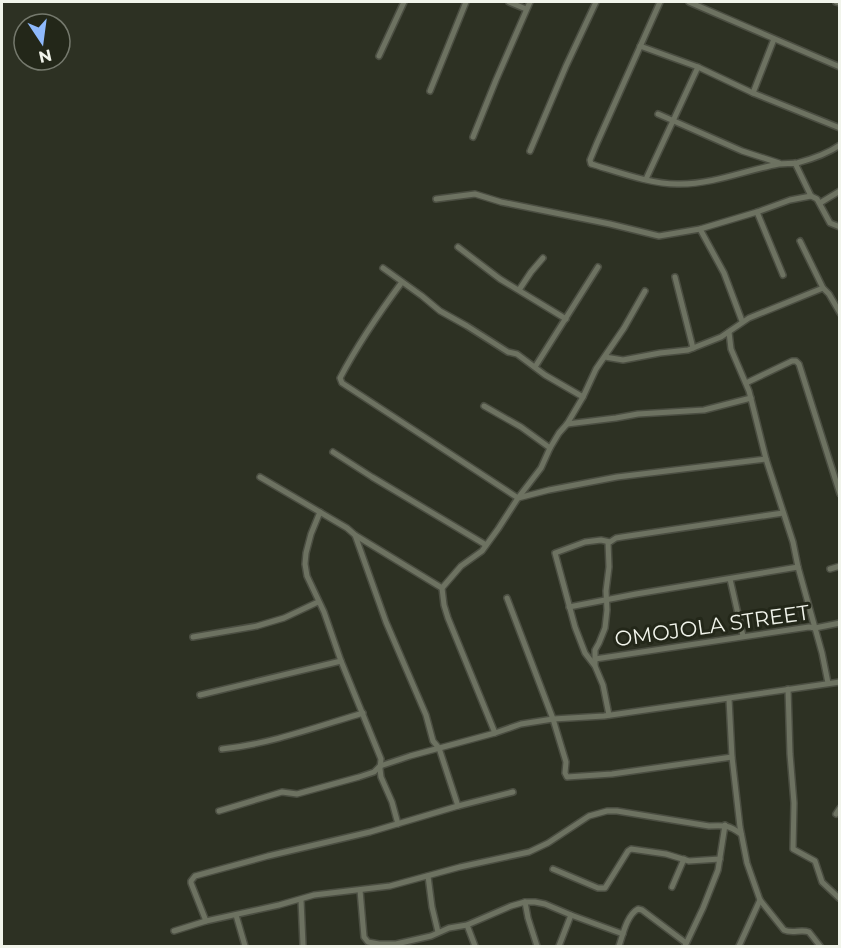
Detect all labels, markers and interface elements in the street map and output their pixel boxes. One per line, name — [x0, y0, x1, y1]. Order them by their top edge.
north arrow — [12, 12, 72, 72]
text: N — [37, 45, 54, 67]
street label: OMOJOLA STREET — [613, 599, 811, 652]

